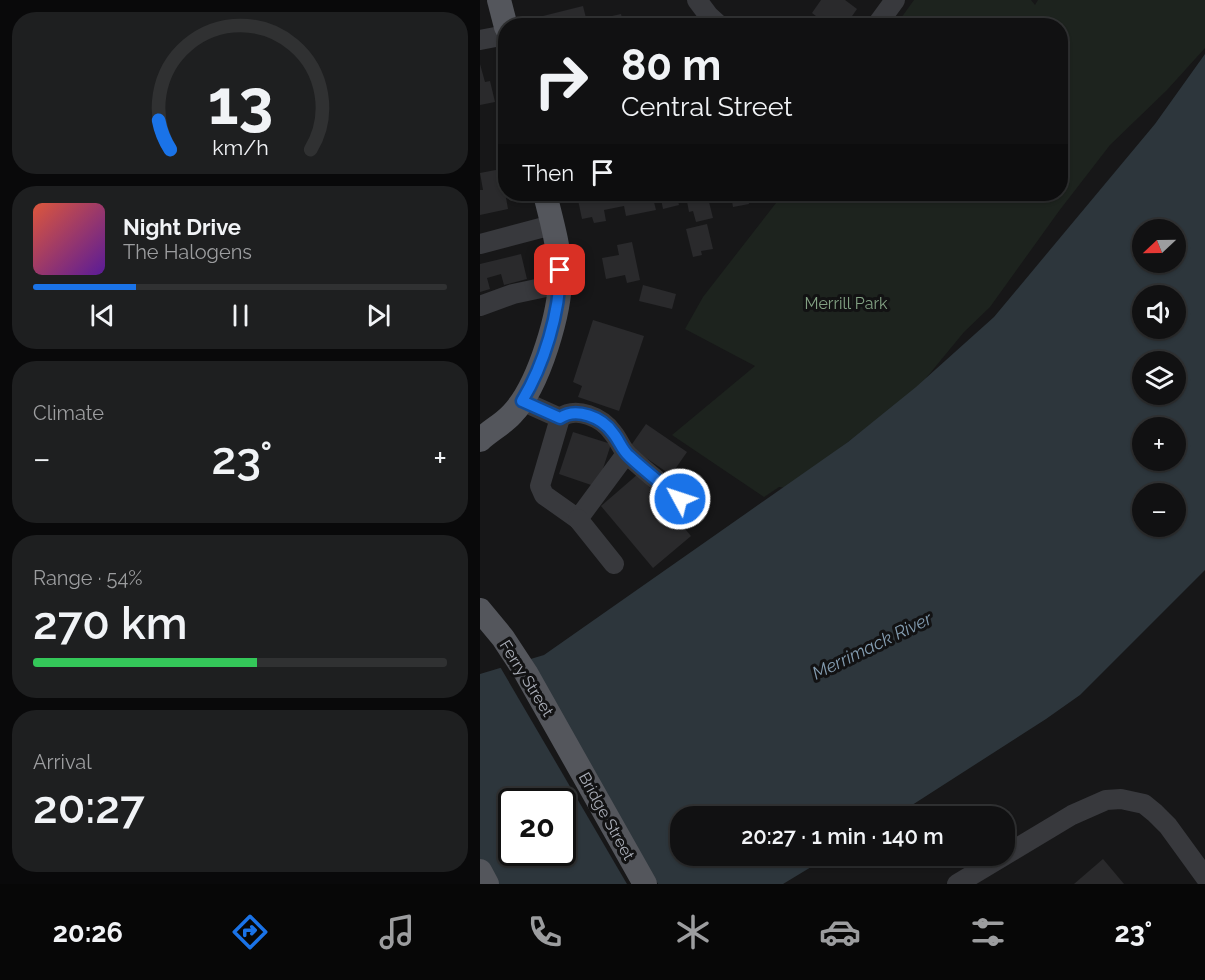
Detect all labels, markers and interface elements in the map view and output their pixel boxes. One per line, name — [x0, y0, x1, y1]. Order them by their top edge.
text: 80 m — [621, 41, 721, 90]
icon: right — [522, 42, 600, 120]
text: 13 — [207, 65, 273, 139]
text: Central Street — [621, 91, 792, 122]
text: km/h — [212, 136, 268, 161]
icon: arrive — [586, 156, 619, 189]
text: Then — [522, 160, 574, 186]
text: Night Drive — [123, 214, 241, 240]
north arrow — [1132, 219, 1186, 273]
map controls — [1132, 219, 1186, 537]
text: The Halogens — [123, 240, 252, 264]
pin — [534, 244, 585, 295]
icon: arrive — [543, 253, 576, 286]
button: sound — [1132, 285, 1186, 339]
park label: Merrill Park — [805, 294, 888, 313]
icon: previous — [86, 299, 119, 332]
icon: pause — [224, 299, 257, 332]
icon: next — [362, 299, 395, 332]
button: layers — [1132, 351, 1186, 405]
text: Climate — [33, 401, 104, 425]
button: + — [1132, 417, 1186, 471]
text: 23° — [212, 432, 273, 485]
text: − — [33, 439, 51, 478]
text: + — [433, 439, 447, 478]
position arrow — [648, 467, 712, 531]
button: − — [1132, 483, 1186, 537]
text: Range · 54% — [33, 566, 143, 590]
text: 270 km — [33, 597, 188, 650]
water label: Merrimack River — [809, 607, 936, 684]
street label: Ferry Street — [496, 637, 558, 720]
text: Arrival — [33, 750, 92, 774]
street label: Bridge Street — [575, 769, 639, 864]
text: 20:27 — [33, 781, 145, 834]
speed limit sign: 20 — [498, 788, 576, 866]
text: 20:27 · 1 min · 140 m — [741, 823, 944, 849]
icon: directions — [229, 911, 271, 953]
icon: music — [376, 911, 418, 953]
icon: phone — [524, 911, 566, 953]
icon: climate — [672, 911, 714, 953]
icon: car — [819, 911, 861, 953]
icon: filters — [967, 911, 1009, 953]
text: 20:26 — [53, 917, 123, 948]
text: 23° — [1115, 917, 1152, 948]

